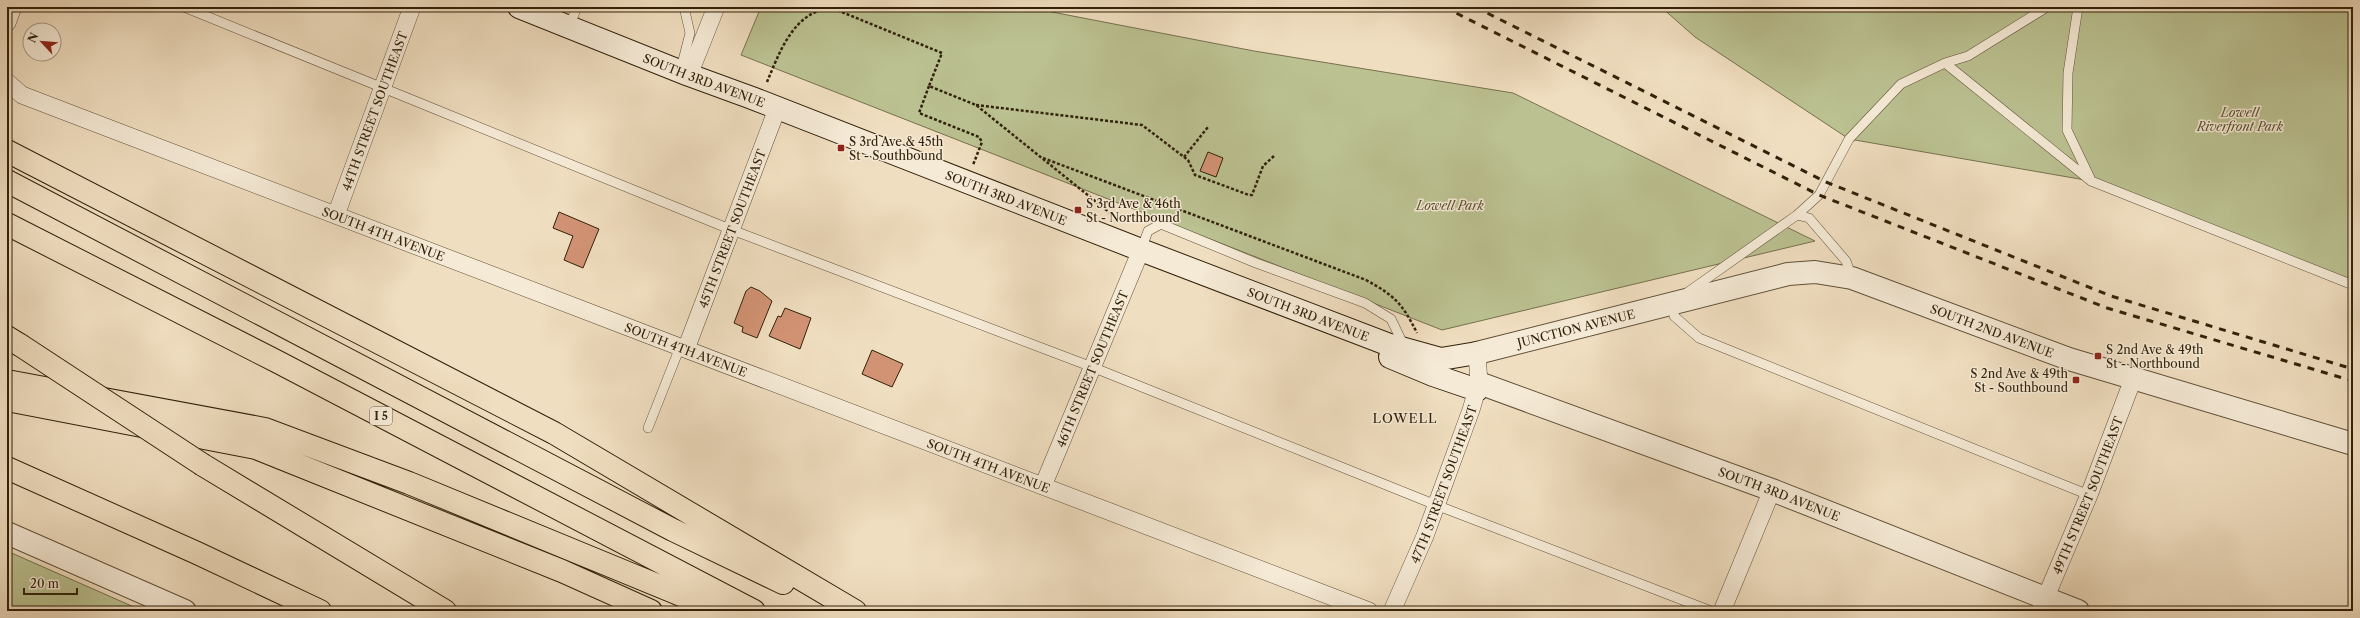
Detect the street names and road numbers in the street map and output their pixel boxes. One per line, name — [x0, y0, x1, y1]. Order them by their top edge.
street label: 44TH STREET SOUTHEAST — [338, 29, 410, 193]
street label: SOUTH 3RD AVENUE — [641, 50, 767, 110]
street label: 45TH STREET SOUTHEAST — [695, 147, 769, 310]
street label: SOUTH 3RD AVENUE — [943, 167, 1069, 228]
street label: SOUTH 4TH AVENUE — [320, 203, 447, 264]
street label: SOUTH 3RD AVENUE — [1245, 284, 1371, 344]
street label: 46TH STREET SOUTHEAST — [1052, 288, 1131, 449]
street label: SOUTH 2ND AVENUE — [1928, 300, 2056, 360]
street label: JUNCTION AVENUE — [1513, 306, 1636, 351]
street label: SOUTH 4TH AVENUE — [623, 319, 750, 380]
street label: 47TH STREET SOUTHEAST — [1407, 403, 1480, 565]
road number: I 5 — [370, 407, 392, 425]
street label: 49TH STREET SOUTHEAST — [2049, 414, 2126, 577]
street label: SOUTH 4TH AVENUE — [925, 435, 1052, 496]
street label: SOUTH 3RD AVENUE — [1716, 464, 1842, 524]

